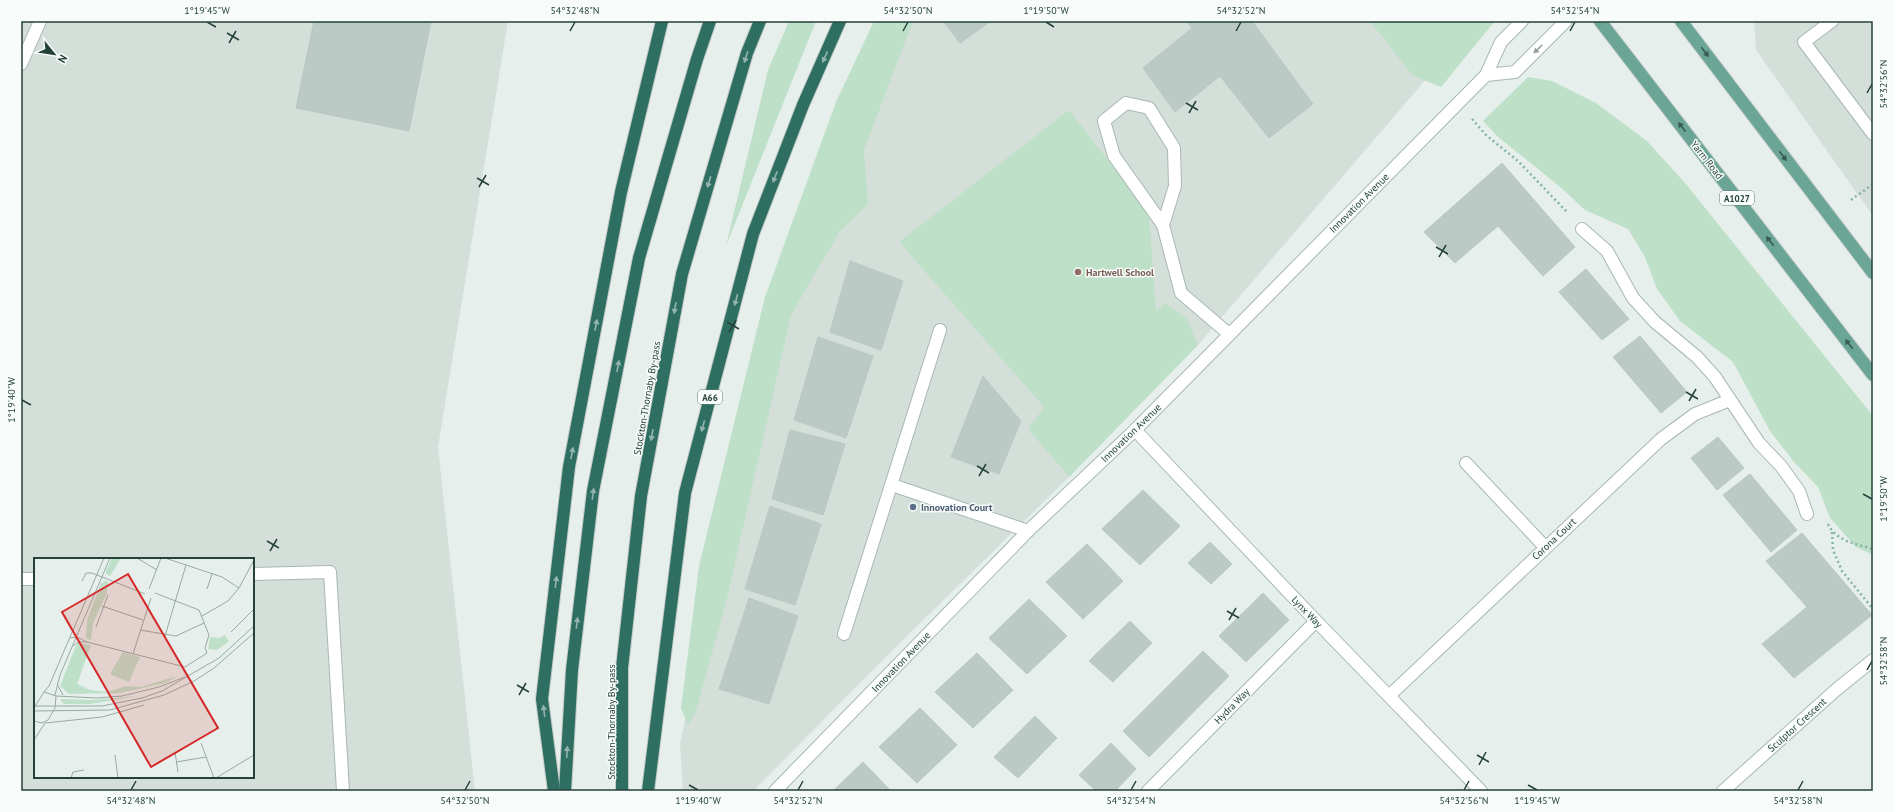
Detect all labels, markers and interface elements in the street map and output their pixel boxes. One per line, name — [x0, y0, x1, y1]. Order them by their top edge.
text: 1°19'45"W — [184, 4, 231, 17]
text: 54°32'48"N — [550, 4, 600, 17]
text: 54°32'50"N — [883, 4, 933, 17]
text: 1°19'50"W — [1023, 4, 1070, 17]
text: 54°32'52"N — [1216, 4, 1266, 17]
text: 54°32'54"N — [1550, 4, 1600, 17]
north arrow — [34, 34, 74, 74]
one-way arrow — [1533, 44, 1543, 54]
one-way arrow — [1700, 47, 1708, 57]
one-way arrow — [821, 51, 827, 63]
text: N — [55, 52, 71, 66]
one-way arrow — [743, 52, 749, 64]
text: 54°32'56"N — [1877, 59, 1890, 109]
one-way arrow — [1678, 122, 1686, 132]
street label: Yarm Road — [1688, 138, 1726, 182]
one-way arrow — [1779, 150, 1788, 161]
street label: Innovation Avenue — [1326, 170, 1392, 236]
one-way arrow — [772, 171, 778, 183]
one-way arrow — [706, 176, 712, 188]
road number: A1027 — [1720, 191, 1754, 205]
one-way arrow — [1766, 236, 1774, 247]
place label: Hartwell School — [1086, 266, 1154, 279]
marker: Hartwell School — [1073, 267, 1083, 277]
one-way arrow — [732, 294, 738, 307]
one-way arrow — [672, 301, 678, 314]
one-way arrow — [593, 319, 599, 331]
one-way arrow — [1845, 339, 1853, 349]
street label: Stockton-Thornaby By-pass — [631, 340, 663, 456]
one-way arrow — [615, 360, 621, 372]
text: 1°19'40"W — [5, 376, 18, 423]
road number: A66 — [698, 390, 722, 404]
street label: Innovation Avenue — [1098, 401, 1164, 465]
one-way arrow — [699, 420, 705, 432]
one-way arrow — [649, 429, 655, 442]
one-way arrow — [569, 446, 575, 459]
text: 1°19'50"W — [1877, 475, 1890, 522]
one-way arrow — [590, 487, 596, 500]
place label: Innovation Court — [921, 501, 993, 514]
marker: Innovation Court — [908, 502, 918, 512]
street label: Corona Court — [1529, 515, 1579, 563]
inset map — [34, 558, 254, 778]
one-way arrow — [553, 576, 559, 588]
street label: Lynx Way — [1289, 593, 1326, 631]
one-way arrow — [574, 616, 581, 629]
street label: Innovation Avenue — [869, 629, 933, 695]
text: 54°32'58"N — [1877, 636, 1890, 686]
street label: Stockton-Thornaby By-pass — [605, 664, 618, 780]
street label: Hydra Way — [1211, 685, 1253, 727]
street label: Sculptor Crescent — [1765, 695, 1830, 755]
one-way arrow — [541, 705, 547, 717]
one-way arrow — [564, 745, 570, 758]
text: 54°32'48"N — [106, 794, 156, 807]
text: 54°32'50"N — [440, 794, 490, 807]
text: 1°19'40"W — [675, 794, 722, 807]
text: 54°32'52"N — [773, 794, 823, 807]
text: 54°32'54"N — [1106, 794, 1156, 807]
text: 54°32'56"N — [1439, 794, 1489, 807]
text: 1°19'45"W — [1514, 794, 1561, 807]
text: 54°32'58"N — [1773, 794, 1823, 807]

